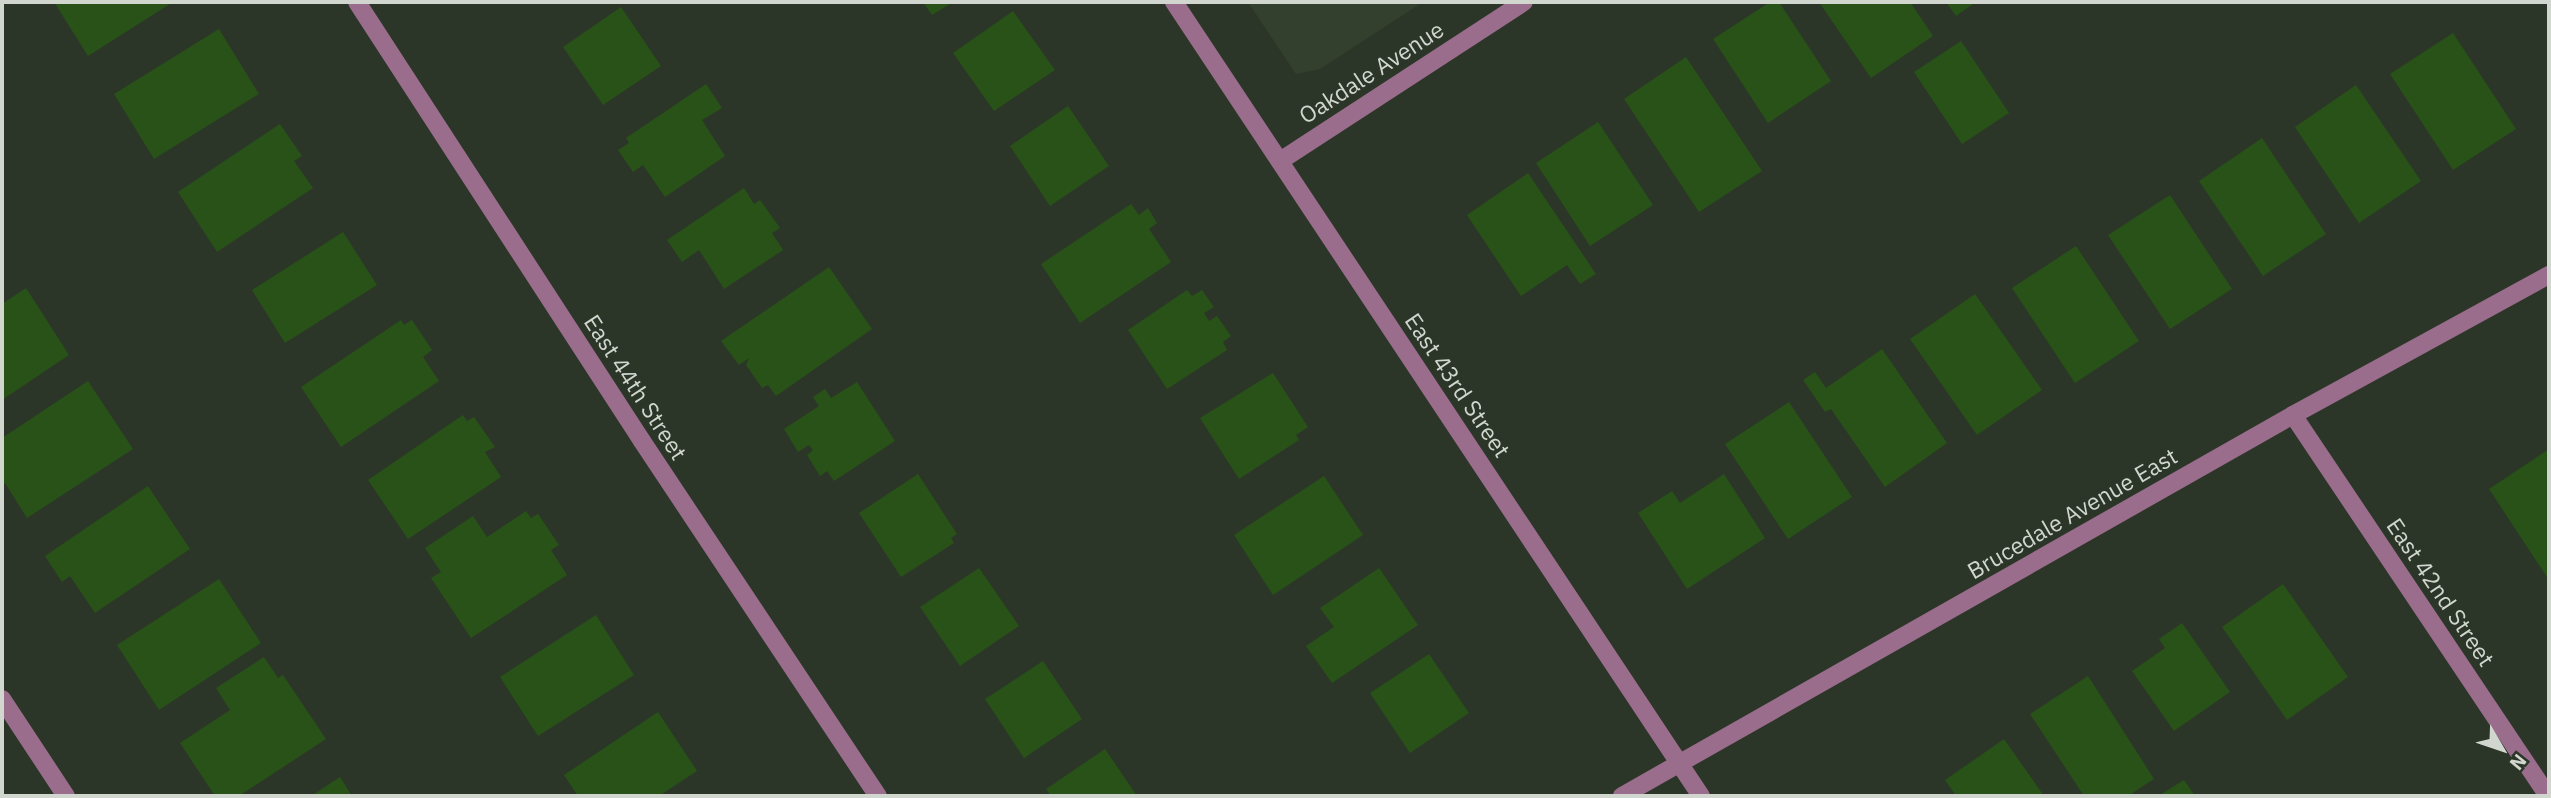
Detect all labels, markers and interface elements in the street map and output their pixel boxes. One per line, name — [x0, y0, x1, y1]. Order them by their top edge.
street label: Oakdale Avenue — [1293, 15, 1449, 129]
street label: East 43rd Street — [1400, 308, 1516, 462]
street label: East 44th Street — [579, 309, 693, 465]
street label: Brucedale Avenue East — [1962, 442, 2182, 584]
street label: East 42nd Street — [2381, 513, 2501, 671]
north arrow — [2467, 714, 2537, 784]
text: N — [2505, 749, 2532, 775]

